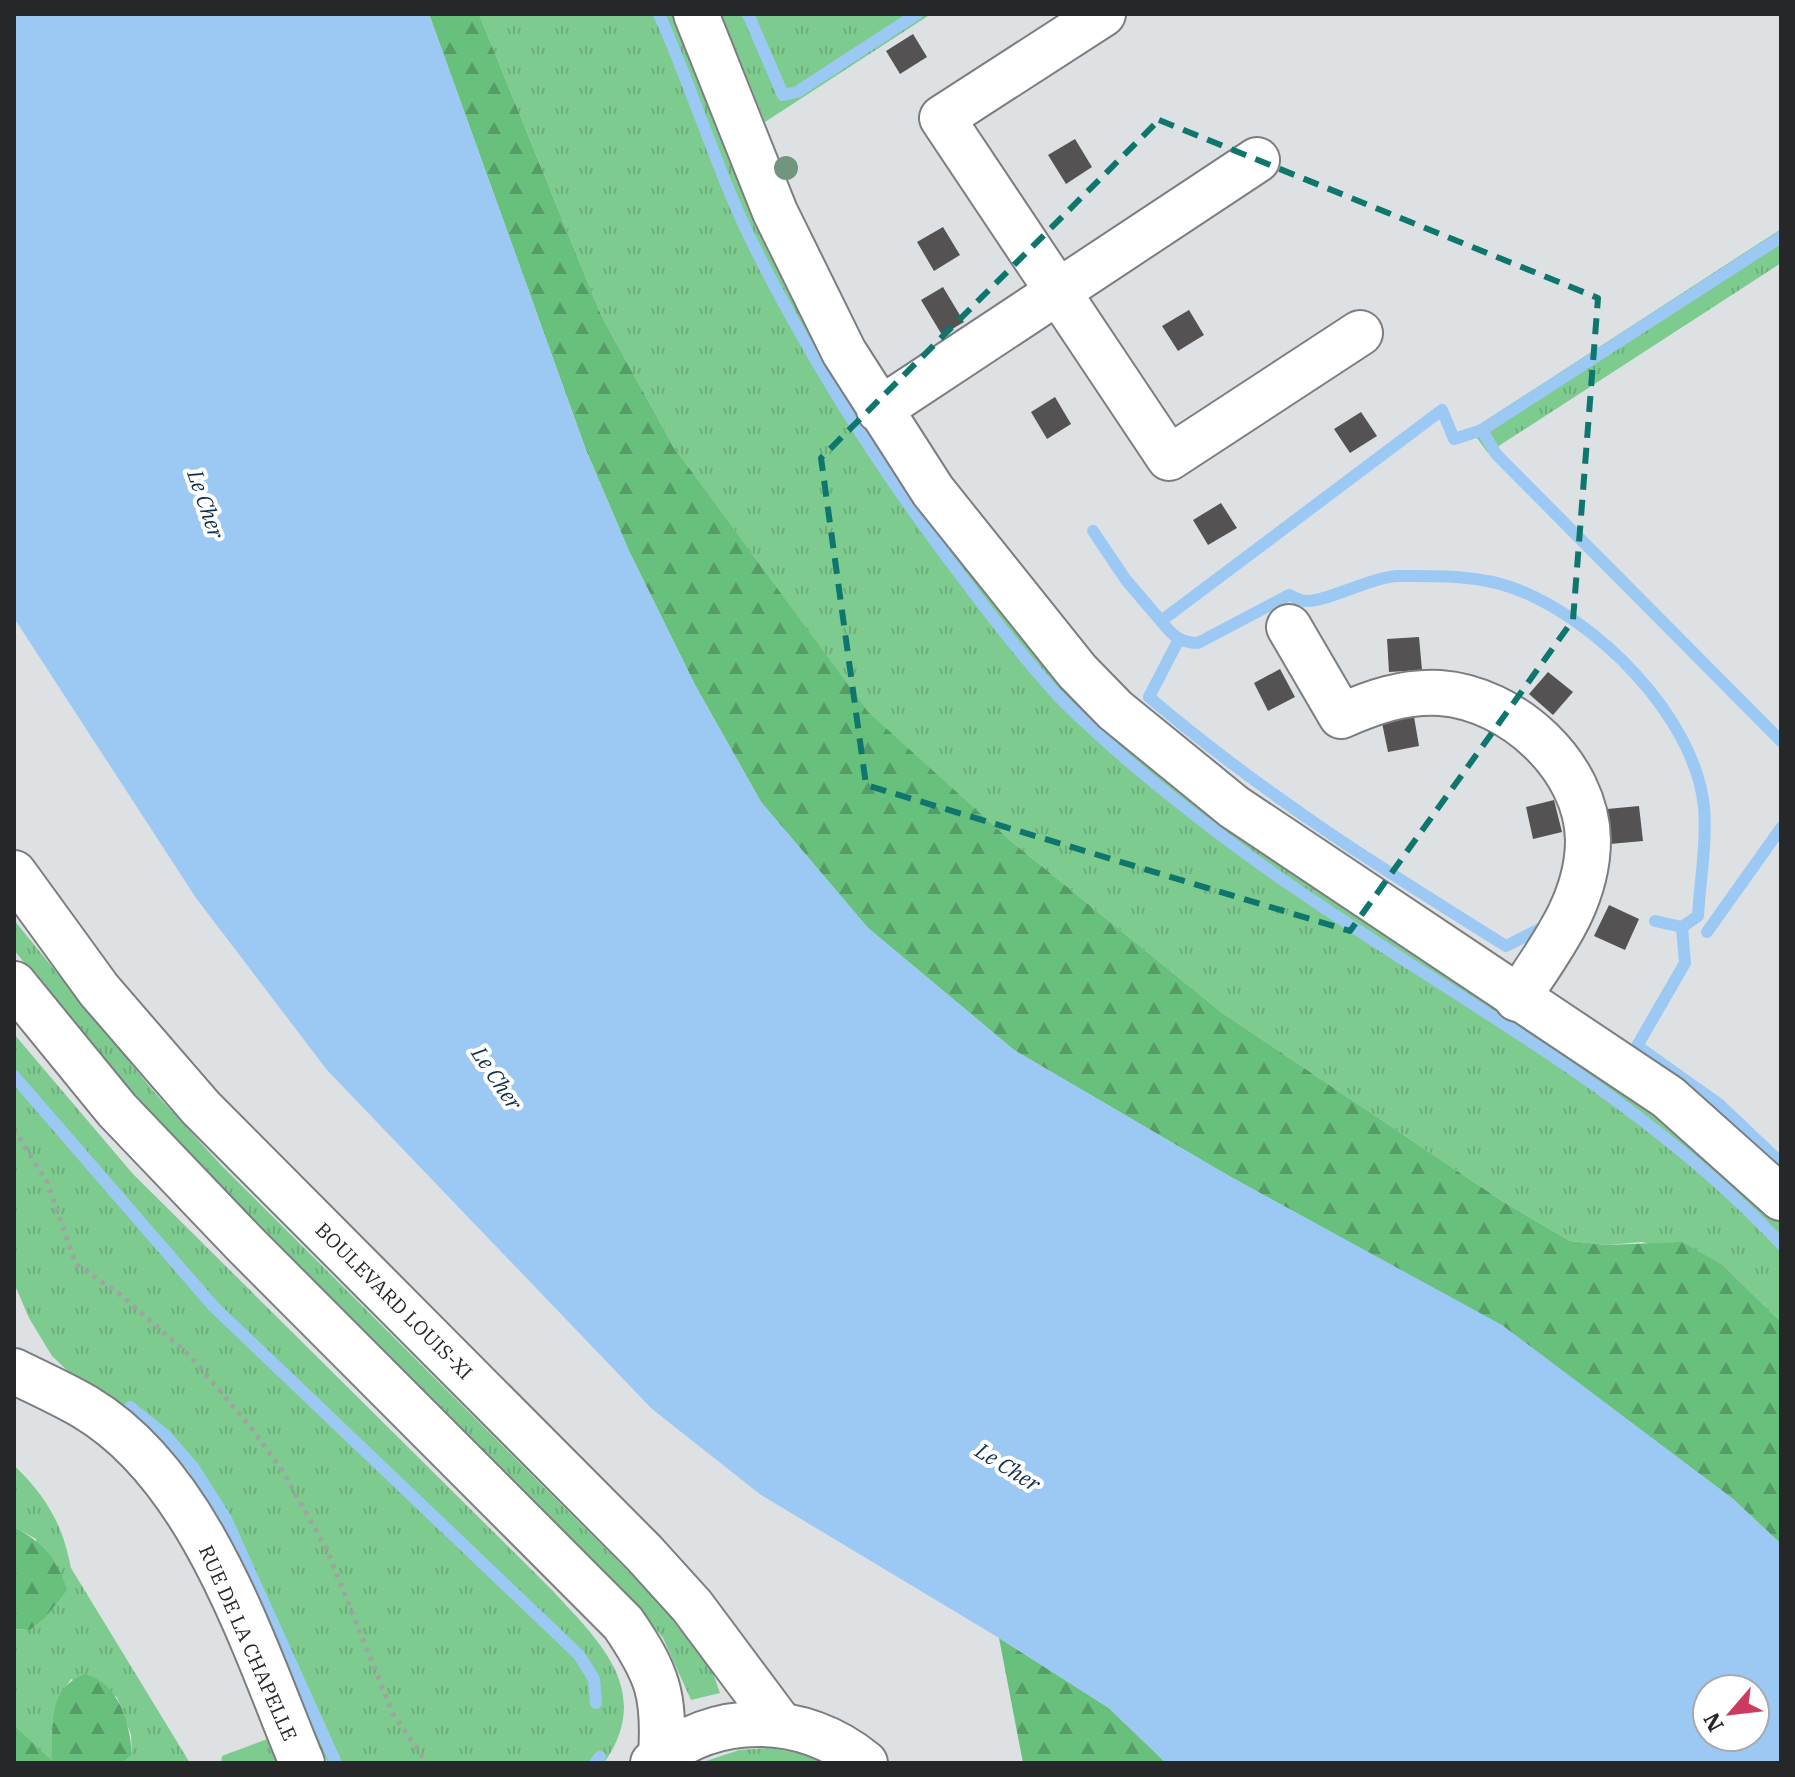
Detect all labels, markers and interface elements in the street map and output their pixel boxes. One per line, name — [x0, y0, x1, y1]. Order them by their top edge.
water label: Le Cher — [181, 465, 232, 543]
water label: Le Cher — [465, 1039, 530, 1116]
street label: BOULEVARD LOUIS-XI — [310, 1216, 479, 1385]
water label: Le Cher — [970, 1435, 1047, 1498]
street label: RUE DE LA CHAPELLE — [193, 1541, 304, 1745]
north arrow — [1691, 1673, 1771, 1753]
text: N — [1696, 1708, 1730, 1737]

